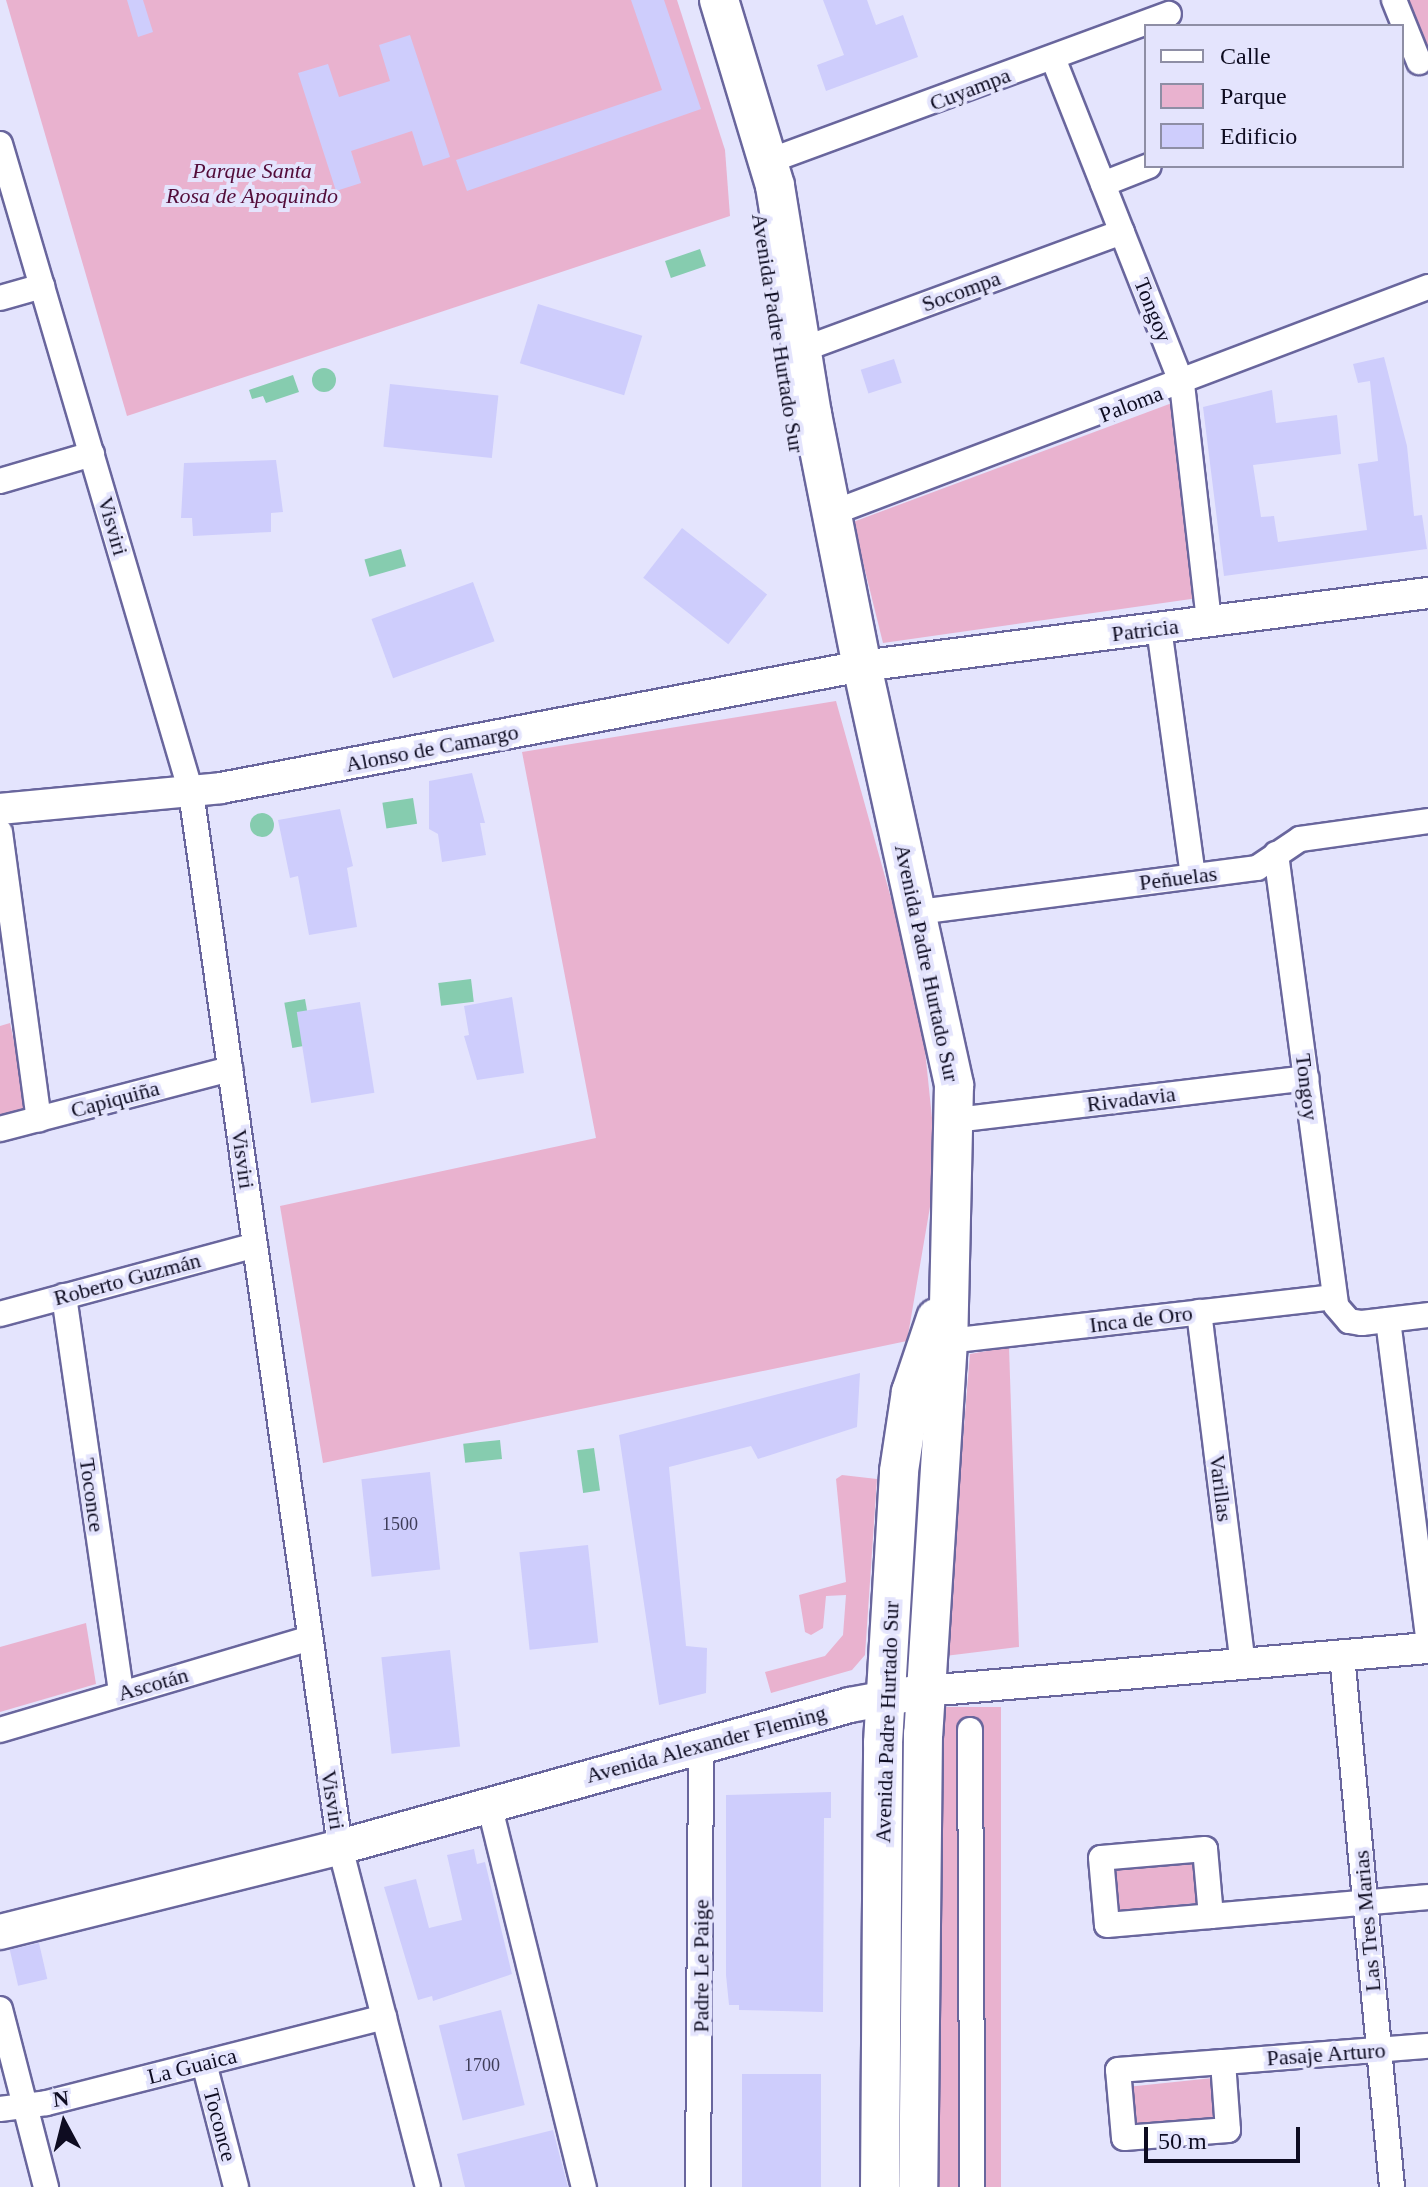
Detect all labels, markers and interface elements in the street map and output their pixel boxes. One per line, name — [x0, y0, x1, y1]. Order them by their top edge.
legend — [1144, 24, 1404, 168]
text: Calle — [1220, 43, 1271, 69]
street label: Cuyampa — [926, 62, 1014, 116]
text: Parque — [1220, 83, 1287, 109]
text: Edificio — [1220, 123, 1297, 149]
park label: Parque Santa Rosa de Apoquindo — [166, 157, 338, 208]
street label: Avenida Padre Hurtado Sur — [746, 211, 810, 455]
street label: Socompa — [918, 265, 1004, 317]
street label: Tongoy — [1128, 274, 1178, 346]
street label: Paloma — [1095, 380, 1167, 428]
street label: Visviri — [92, 494, 134, 558]
street label: Patricia — [1110, 613, 1180, 647]
street label: Alonso de Camargo — [343, 718, 521, 778]
street label: Avenida Padre Hurtado Sur — [889, 842, 965, 1084]
street label: Peñuelas — [1138, 860, 1218, 896]
street label: Tongoy — [1290, 1052, 1324, 1122]
street label: Capiquiña — [68, 1075, 162, 1123]
street label: Rivadavia — [1085, 1080, 1177, 1118]
street label: Visviri — [226, 1128, 260, 1190]
street label: Roberto Guzmán — [51, 1247, 203, 1311]
street label: Inca de Oro — [1088, 1300, 1194, 1338]
street label: Varillas — [1204, 1453, 1238, 1523]
street label: Toconce — [74, 1456, 110, 1534]
house number: 1500 — [382, 1513, 418, 1535]
street label: Avenida Padre Hurtado Sur — [870, 1601, 904, 1843]
street label: Ascotán — [115, 1661, 191, 1707]
street label: Avenida Alexander Fleming — [582, 1699, 830, 1789]
street label: Visviri — [315, 1768, 351, 1832]
street label: Las Tres Marias — [1348, 1849, 1386, 1993]
street label: Padre Le Paige — [688, 1899, 714, 2033]
street label: Pasaje Arturo — [1265, 2037, 1387, 2071]
street label: La Guaica — [145, 2042, 239, 2090]
house number: 1700 — [464, 2054, 500, 2076]
north arrow — [24, 2083, 104, 2163]
text: N — [52, 2085, 70, 2112]
street label: Toconce — [198, 2086, 242, 2164]
scale bar — [1148, 2111, 1304, 2161]
text: 50 m — [1158, 2128, 1207, 2154]

